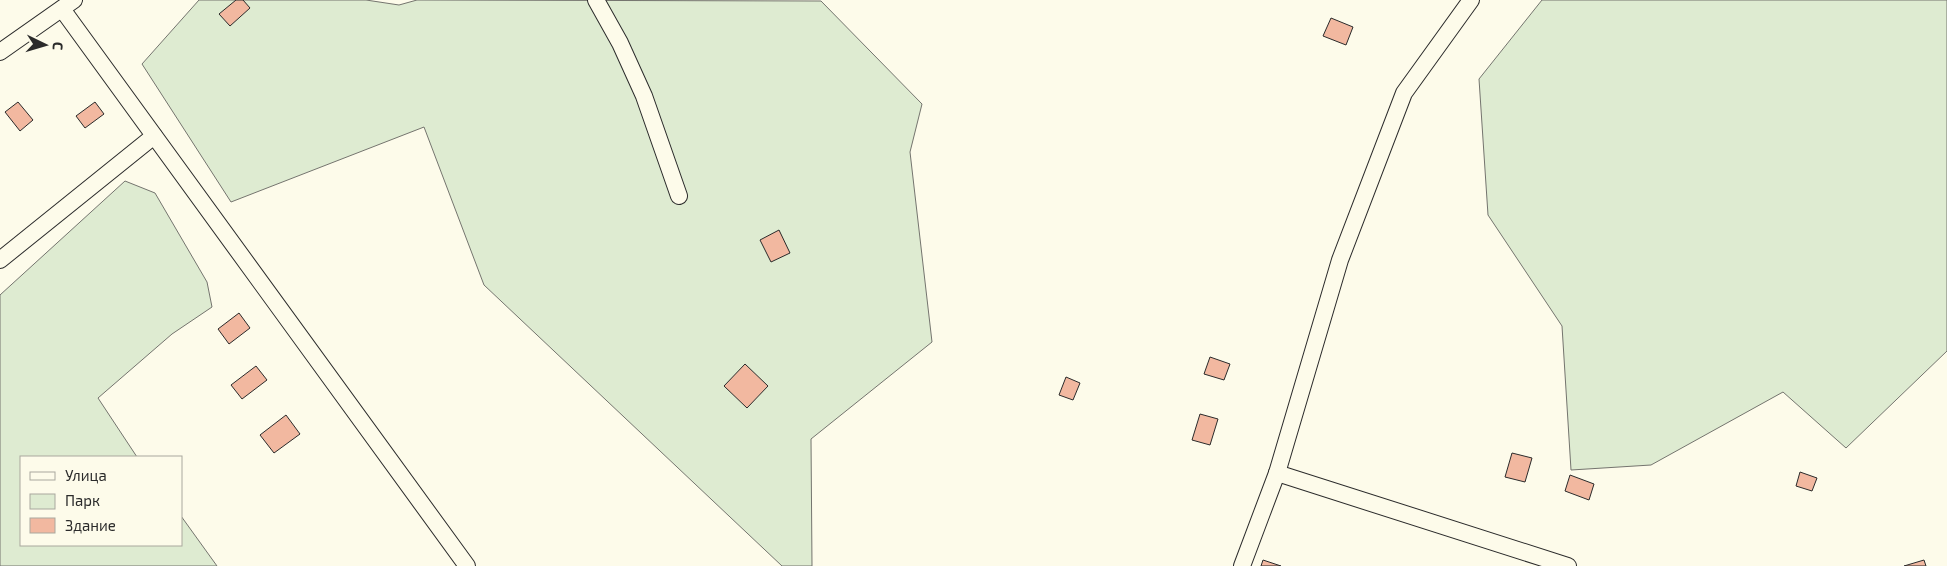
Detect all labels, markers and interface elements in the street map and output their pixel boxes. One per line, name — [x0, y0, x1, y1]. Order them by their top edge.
north arrow — [20, 20, 70, 70]
text: С — [50, 41, 67, 51]
legend — [20, 456, 182, 546]
text: Улица — [65, 466, 107, 484]
text: Парк — [65, 491, 100, 509]
text: Здание — [65, 516, 116, 534]

